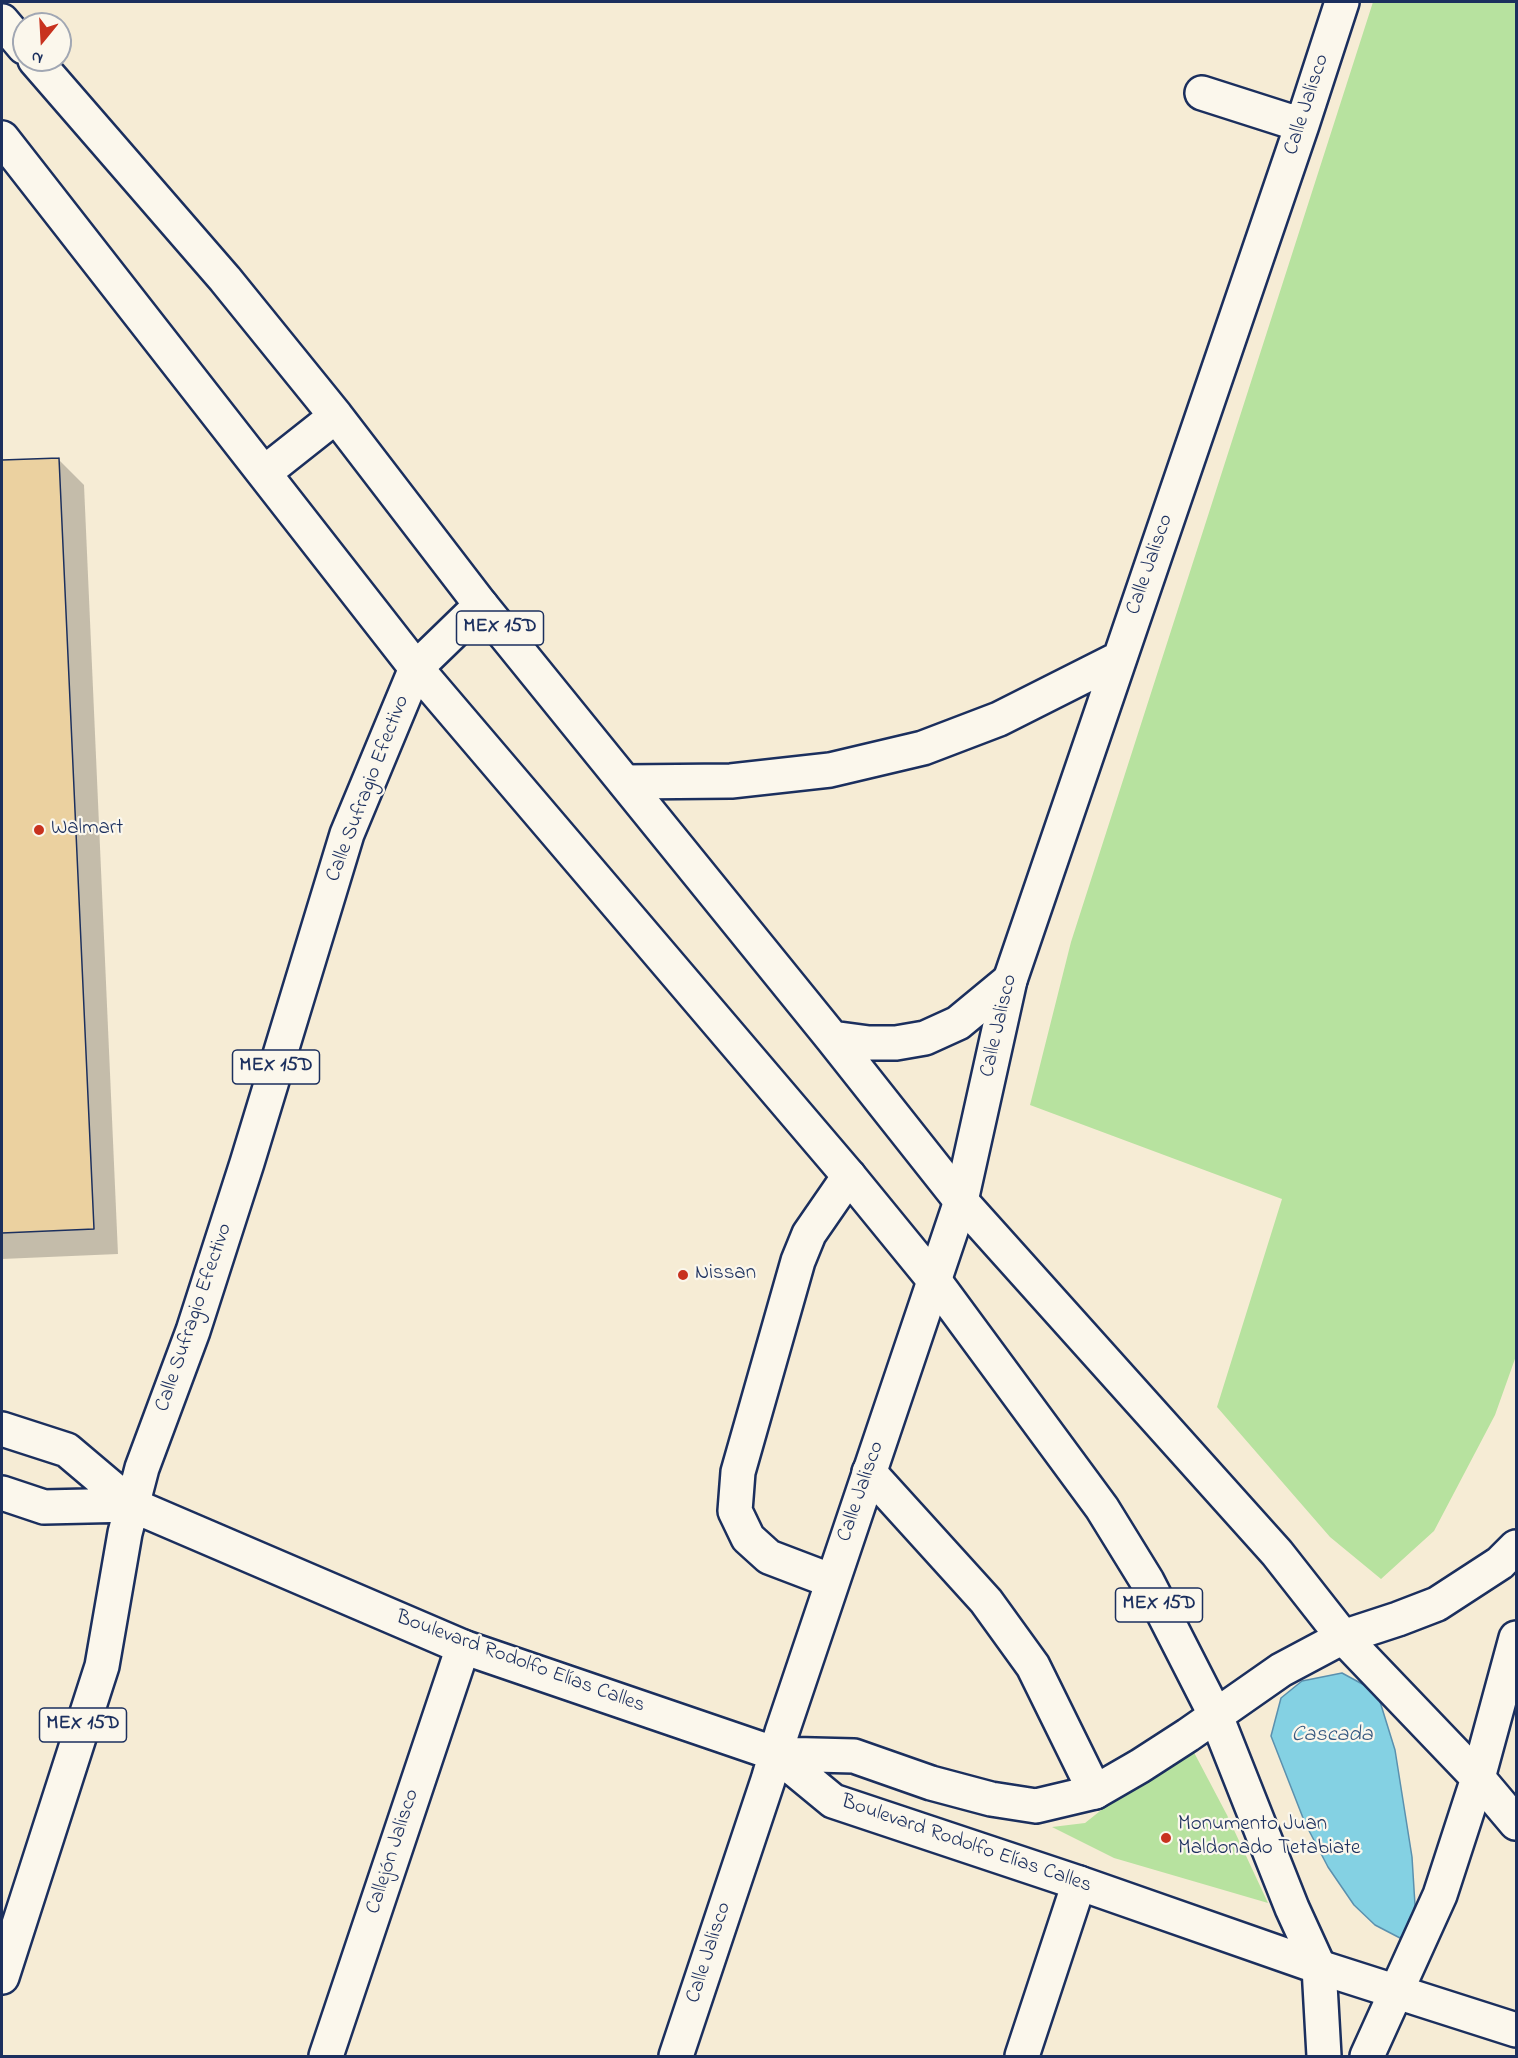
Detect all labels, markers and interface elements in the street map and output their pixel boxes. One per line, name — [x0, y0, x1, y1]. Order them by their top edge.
north arrow — [12, 12, 72, 72]
text: N — [28, 44, 46, 70]
street label: Calle Jalisco — [1280, 51, 1336, 159]
street label: Calle Jalisco — [1122, 512, 1180, 618]
road number: MEX 15D — [456, 611, 544, 645]
street label: Calle Sufragio Efectivo — [322, 692, 416, 886]
place label: Walmart — [51, 817, 123, 843]
marker: Walmart — [32, 823, 46, 837]
street label: Calle Jalisco — [976, 972, 1024, 1080]
road number: MEX 15D — [232, 1050, 320, 1084]
street label: Calle Sufragio Efectivo — [151, 1221, 239, 1415]
place label: Nissan — [695, 1262, 756, 1288]
marker: Nissan — [676, 1268, 690, 1282]
street label: Calle Jalisco — [833, 1439, 891, 1545]
road number: MEX 15D — [1116, 1588, 1202, 1622]
street label: Boulevard Rodolfo Elías Calles — [392, 1606, 648, 1720]
road number: MEX 15D — [40, 1708, 127, 1742]
water label: Cascada — [1291, 1723, 1373, 1749]
street label: Callejón Jalisco — [362, 1786, 426, 1918]
street label: Boulevard Rodolfo Elías Calles — [838, 1790, 1094, 1900]
place label: Monumento Juan Maldonado Tetabiate — [1178, 1813, 1361, 1863]
marker: Monumento Juan Maldonado Tetabiate — [1159, 1831, 1173, 1845]
street label: Calle Jalisco — [682, 1899, 738, 2007]

